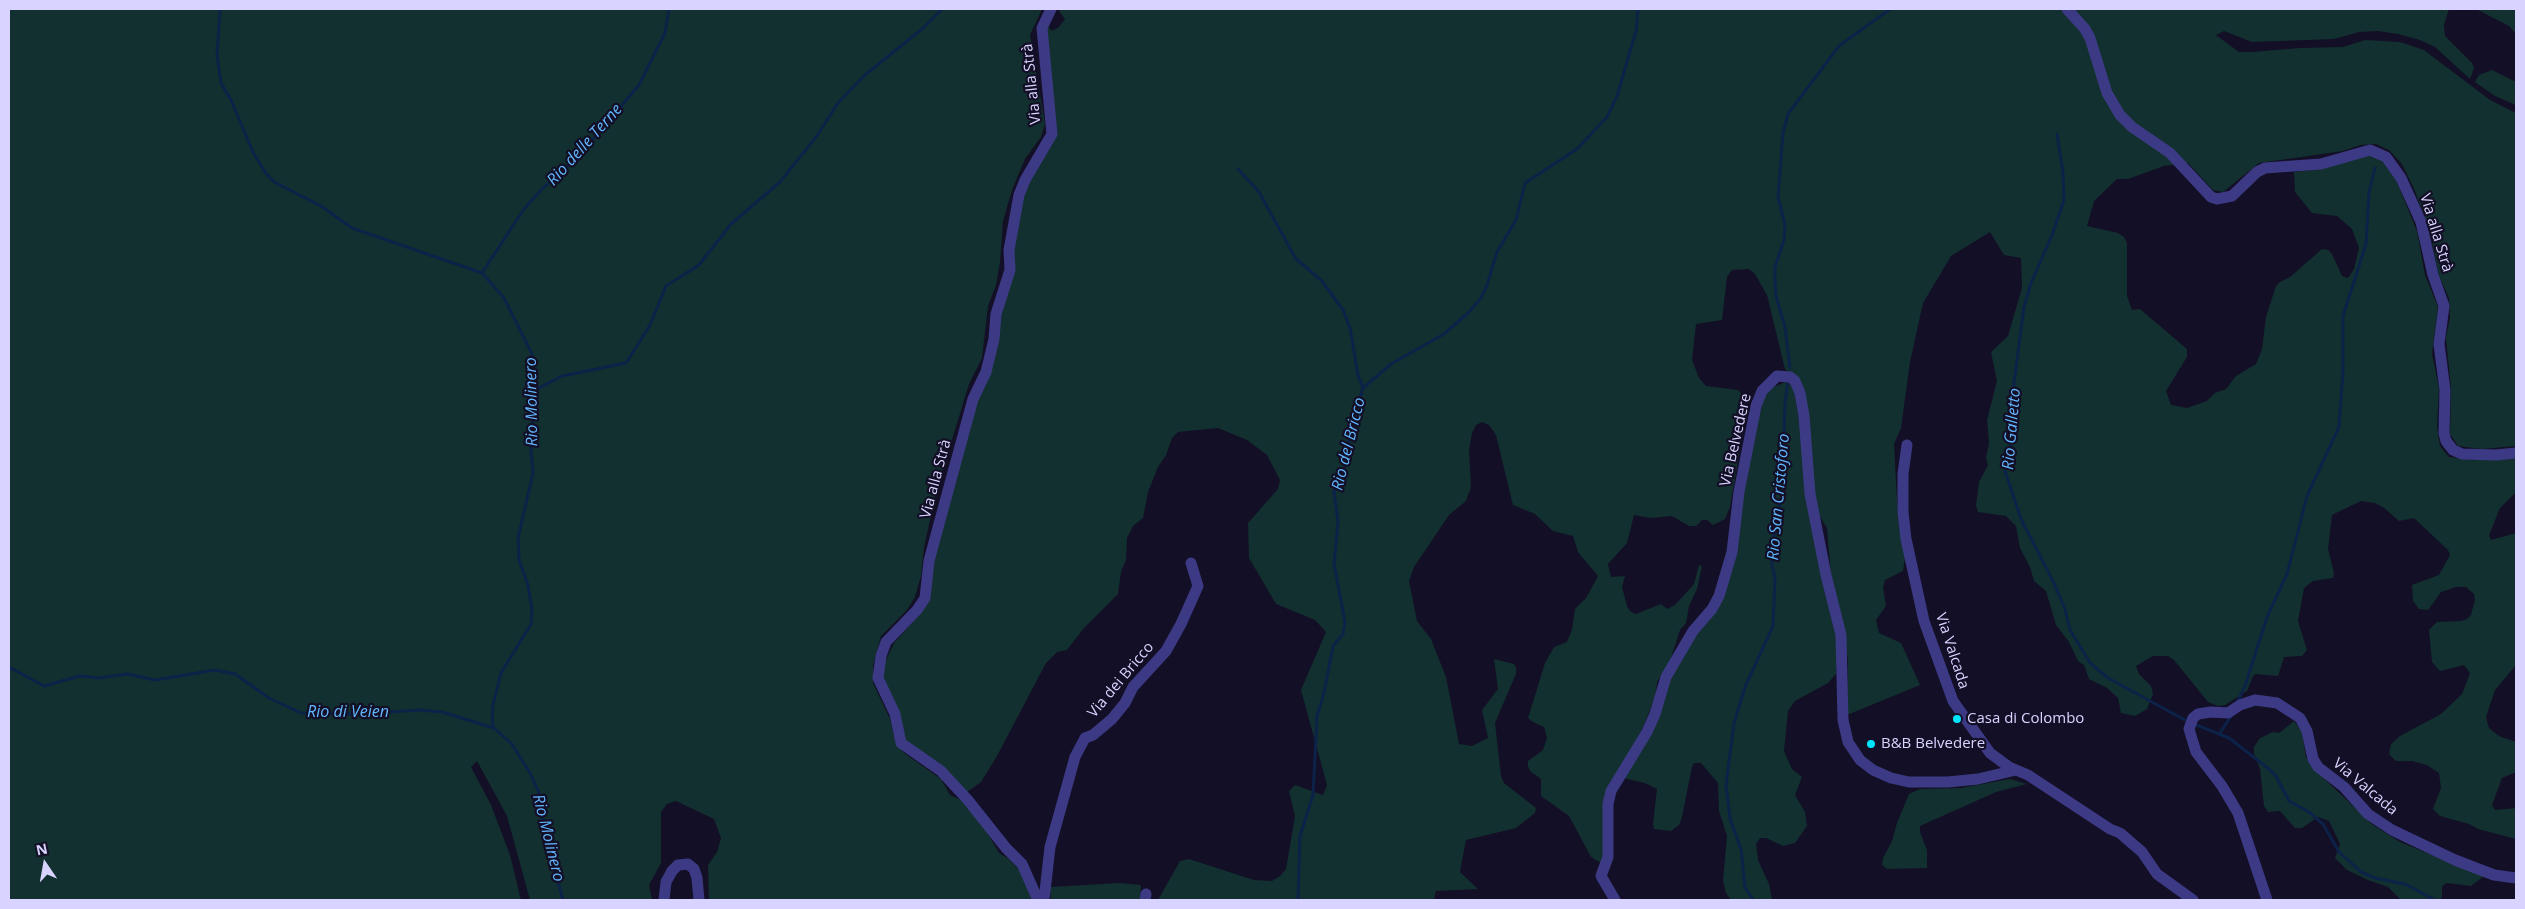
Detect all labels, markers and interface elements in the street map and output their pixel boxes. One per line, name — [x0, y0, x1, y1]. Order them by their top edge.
street label: Via alla Strà — [1019, 43, 1045, 125]
water label: Rio delle Terne — [543, 100, 627, 190]
street label: Via alla Strà — [2416, 192, 2456, 274]
water label: Rio Molinero — [522, 357, 542, 447]
water label: Rio Galletto — [1999, 387, 2025, 471]
street label: Via Belvedere — [1717, 392, 1755, 488]
water label: Rio del Bricco — [1328, 395, 1370, 493]
water label: Rio San Cristoforo — [1764, 433, 1794, 561]
street label: Via alla Strà — [917, 437, 955, 521]
street label: Via Valcada — [1931, 611, 1973, 691]
street label: Via dei Bricco — [1084, 639, 1158, 721]
water label: Rio di Veien — [307, 702, 389, 722]
place label: Casa di Colombo — [1967, 710, 2084, 728]
marker: Casa di Colombo — [1951, 713, 1963, 725]
place label: B&B Belvedere — [1881, 735, 1985, 753]
marker: B&B Belvedere — [1865, 738, 1877, 750]
street label: Via Valcada — [2329, 755, 2401, 819]
water label: Rio Molinero — [528, 792, 568, 884]
text: N — [34, 838, 49, 859]
north arrow — [20, 839, 70, 889]

